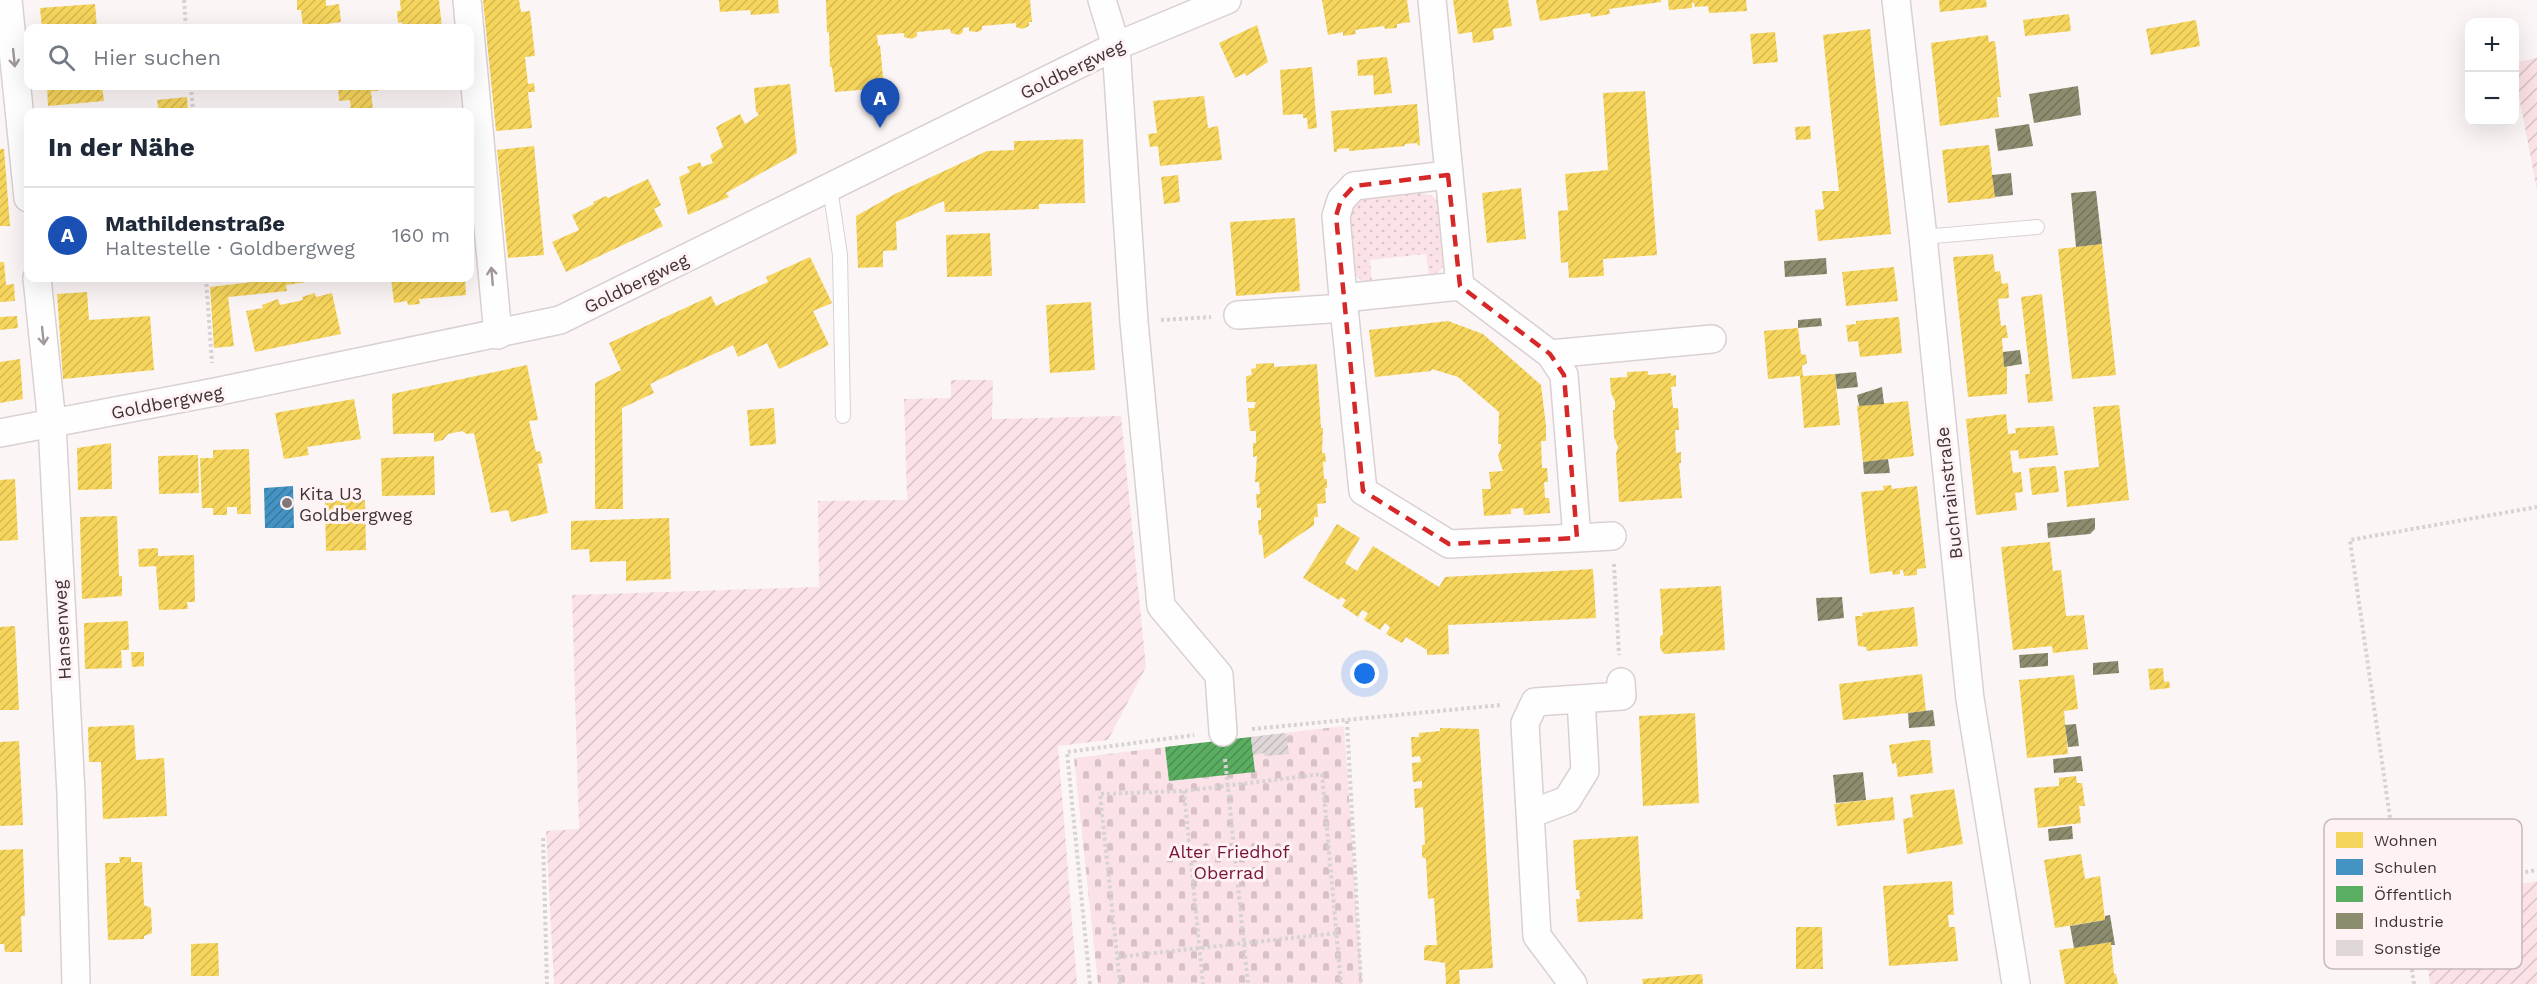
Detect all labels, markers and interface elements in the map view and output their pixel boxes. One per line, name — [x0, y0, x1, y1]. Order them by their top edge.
map controls — [2465, 18, 2519, 126]
button: + — [2465, 18, 2519, 72]
search box — [24, 24, 474, 90]
street label: Goldbergweg — [1016, 35, 1128, 103]
icon: search — [45, 41, 78, 74]
text: Hier suchen — [93, 45, 221, 70]
one-way arrow — [9, 48, 20, 68]
button: − — [2465, 72, 2519, 126]
pin: A — [860, 78, 900, 128]
text: In der Nähe — [48, 132, 195, 162]
text: Mathildenstraße — [105, 211, 285, 236]
text: A — [61, 223, 74, 247]
text: 160 m — [392, 223, 450, 247]
text: Haltestelle · Goldbergweg — [105, 236, 355, 260]
street label: Goldbergweg — [580, 249, 692, 317]
one-way arrow — [487, 267, 498, 287]
one-way arrow — [38, 325, 49, 345]
street label: Goldbergweg — [109, 381, 225, 423]
street label: Buchrainstraße — [1932, 426, 1966, 560]
place label: Kita U3 Goldbergweg — [299, 483, 413, 525]
marker: Kita U3 Goldbergweg — [280, 496, 294, 510]
street label: Hansenweg — [49, 579, 75, 680]
your location — [1350, 659, 1379, 688]
legend — [2324, 819, 2522, 969]
text: Wohnen — [2374, 831, 2437, 850]
park label: Alter Friedhof Oberrad — [1169, 841, 1289, 883]
text: Schulen — [2374, 858, 2437, 877]
text: Öffentlich — [2374, 885, 2452, 904]
text: Industrie — [2374, 912, 2444, 931]
text: Sonstige — [2374, 939, 2441, 958]

